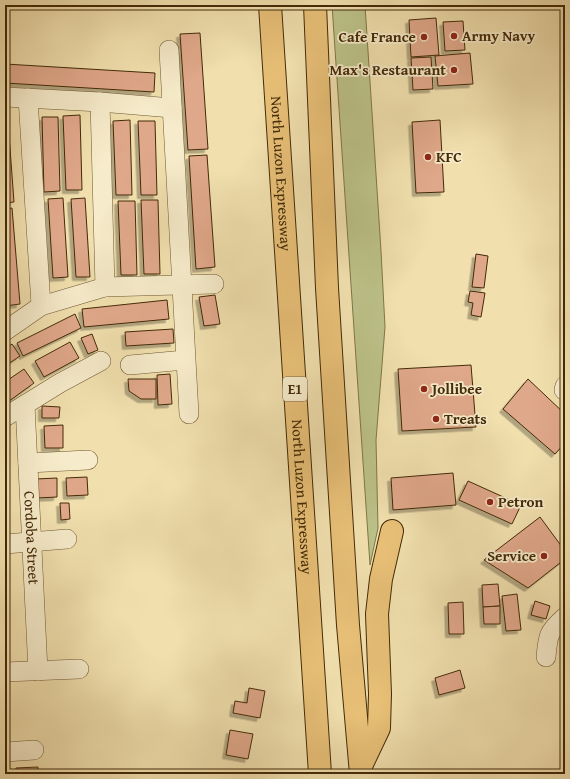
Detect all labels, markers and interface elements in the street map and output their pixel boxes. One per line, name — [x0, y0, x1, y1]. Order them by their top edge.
place label: Army Navy — [462, 25, 536, 46]
place label: Cafe France — [339, 26, 416, 47]
marker: Army Navy — [449, 31, 459, 41]
marker: Cafe France — [419, 32, 429, 42]
place label: Max's Restaurant — [330, 59, 446, 80]
marker: Max's Restaurant — [449, 65, 459, 75]
street label: North Luzon Expressway — [266, 95, 297, 252]
place label: KFC — [436, 146, 462, 167]
marker: KFC — [423, 152, 433, 162]
road number: E1 — [283, 377, 307, 401]
place label: Jollibee — [429, 378, 482, 399]
marker: Jollibee — [419, 384, 429, 394]
place label: Treats — [444, 408, 487, 429]
marker: Treats — [431, 414, 441, 424]
street label: North Luzon Expressway — [287, 419, 318, 576]
street label: Cordoba Street — [19, 491, 45, 586]
place label: Petron — [498, 491, 543, 512]
marker: Petron — [485, 497, 495, 507]
place label: Service — [487, 545, 536, 566]
marker: Service — [539, 551, 549, 561]

